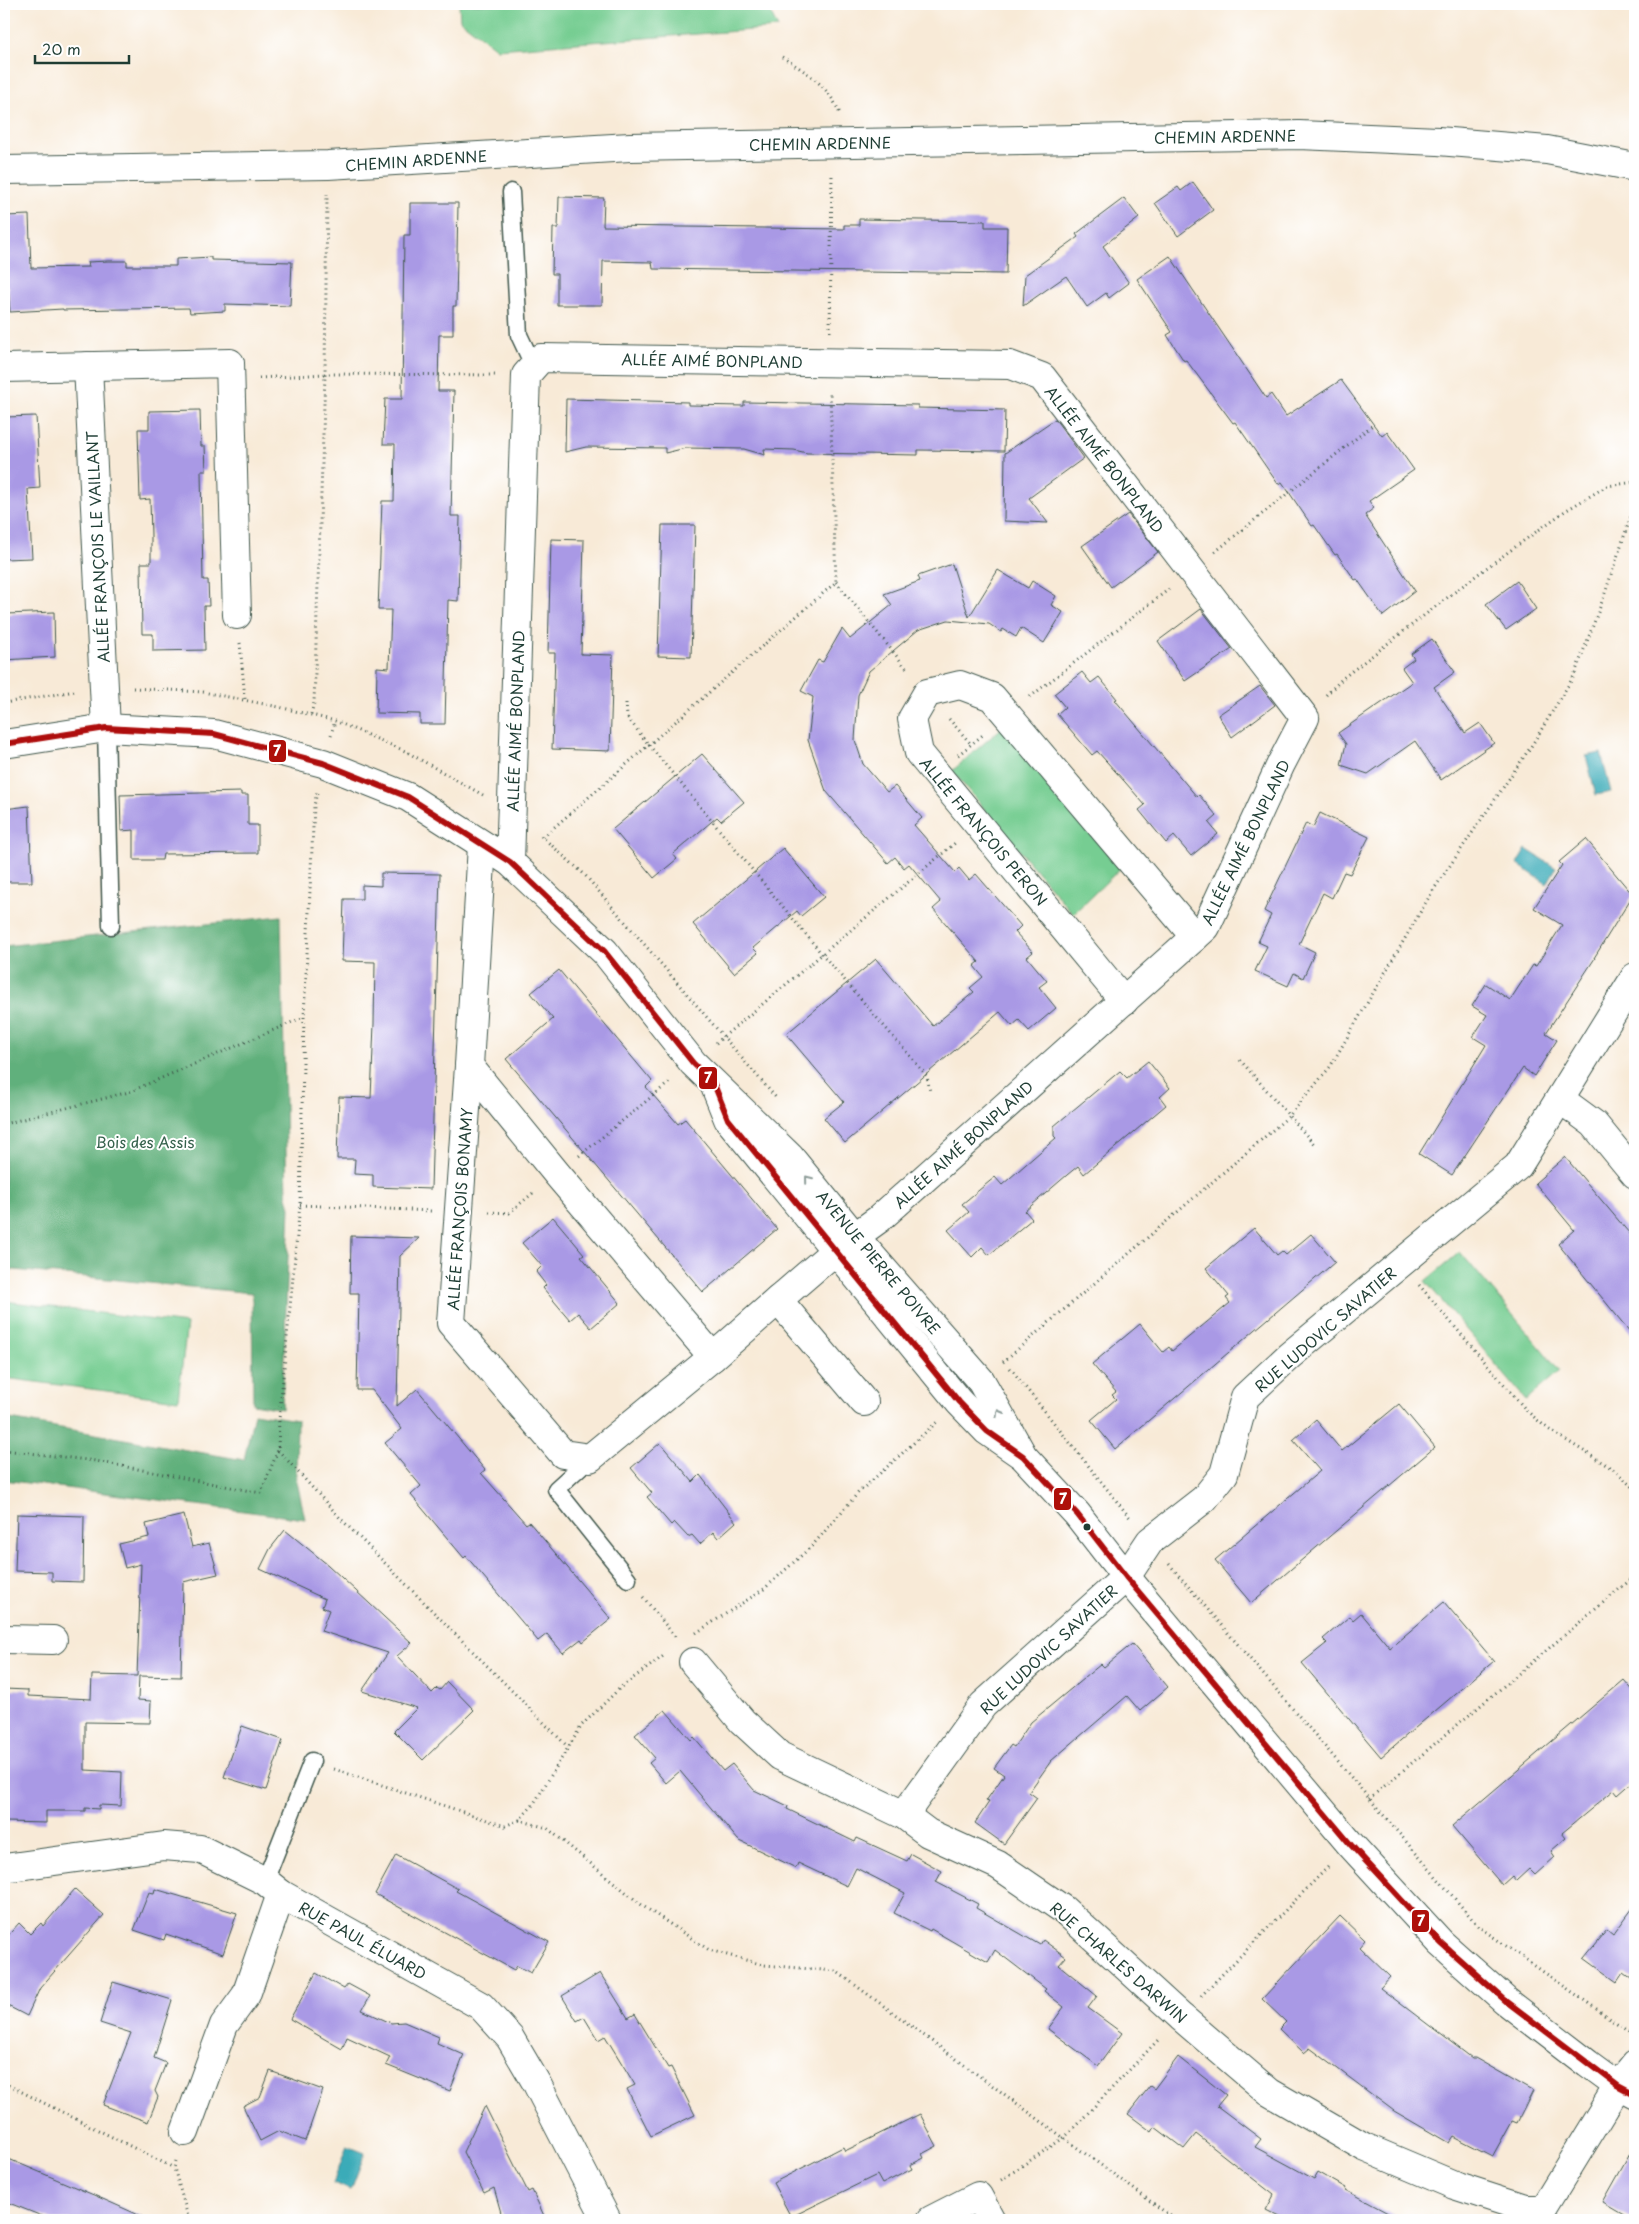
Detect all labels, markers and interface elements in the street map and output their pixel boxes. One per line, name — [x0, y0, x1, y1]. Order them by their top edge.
scale bar — [35, 32, 129, 64]
text: 20 m — [42, 37, 81, 60]
street label: CHEMIN ARDENNE — [1154, 123, 1296, 149]
street label: CHEMIN ARDENNE — [749, 130, 891, 156]
street label: CHEMIN ARDENNE — [344, 144, 488, 176]
street label: ALLÉE AIMÉ BONPLAND — [621, 347, 803, 373]
street label: ALLÉE AIMÉ BONPLAND — [1040, 380, 1170, 538]
street label: ALLÉE FRANÇOIS LE VAILLANT — [79, 431, 115, 663]
street label: ALLÉE AIMÉ BONPLAND — [500, 630, 530, 812]
line badge: 7 — [268, 739, 287, 763]
text: 7 — [273, 740, 282, 761]
street label: ALLÉE FRANÇOIS PERON — [915, 752, 1053, 910]
street label: ALLÉE AIMÉ BONPLAND — [1195, 755, 1295, 929]
line badge: 7 — [698, 1066, 718, 1090]
text: 7 — [704, 1067, 713, 1088]
street label: ALLÉE AIMÉ BONPLAND — [888, 1075, 1038, 1213]
street label: ALLÉE FRANÇOIS BONAMY — [440, 1107, 478, 1311]
park label: Bois des Assis — [96, 1130, 194, 1153]
one-way arrow — [806, 1176, 814, 1185]
street label: AVENUE PIERRE POIVRE — [812, 1185, 946, 1339]
street label: RUE LUDOVIC SAVATIER — [1249, 1261, 1401, 1397]
one-way arrow — [996, 1409, 1006, 1418]
line badge: 7 — [1053, 1487, 1072, 1511]
text: 7 — [1059, 1488, 1068, 1509]
unlabelled marker — [1082, 1522, 1092, 1532]
street label: RUE LUDOVIC SAVATIER — [974, 1579, 1122, 1719]
street label: RUE PAUL ÉLUARD — [295, 1895, 431, 1985]
street label: RUE CHARLES DARWIN — [1045, 1896, 1193, 2028]
line badge: 7 — [1411, 1909, 1430, 1933]
text: 7 — [1417, 1910, 1426, 1931]

